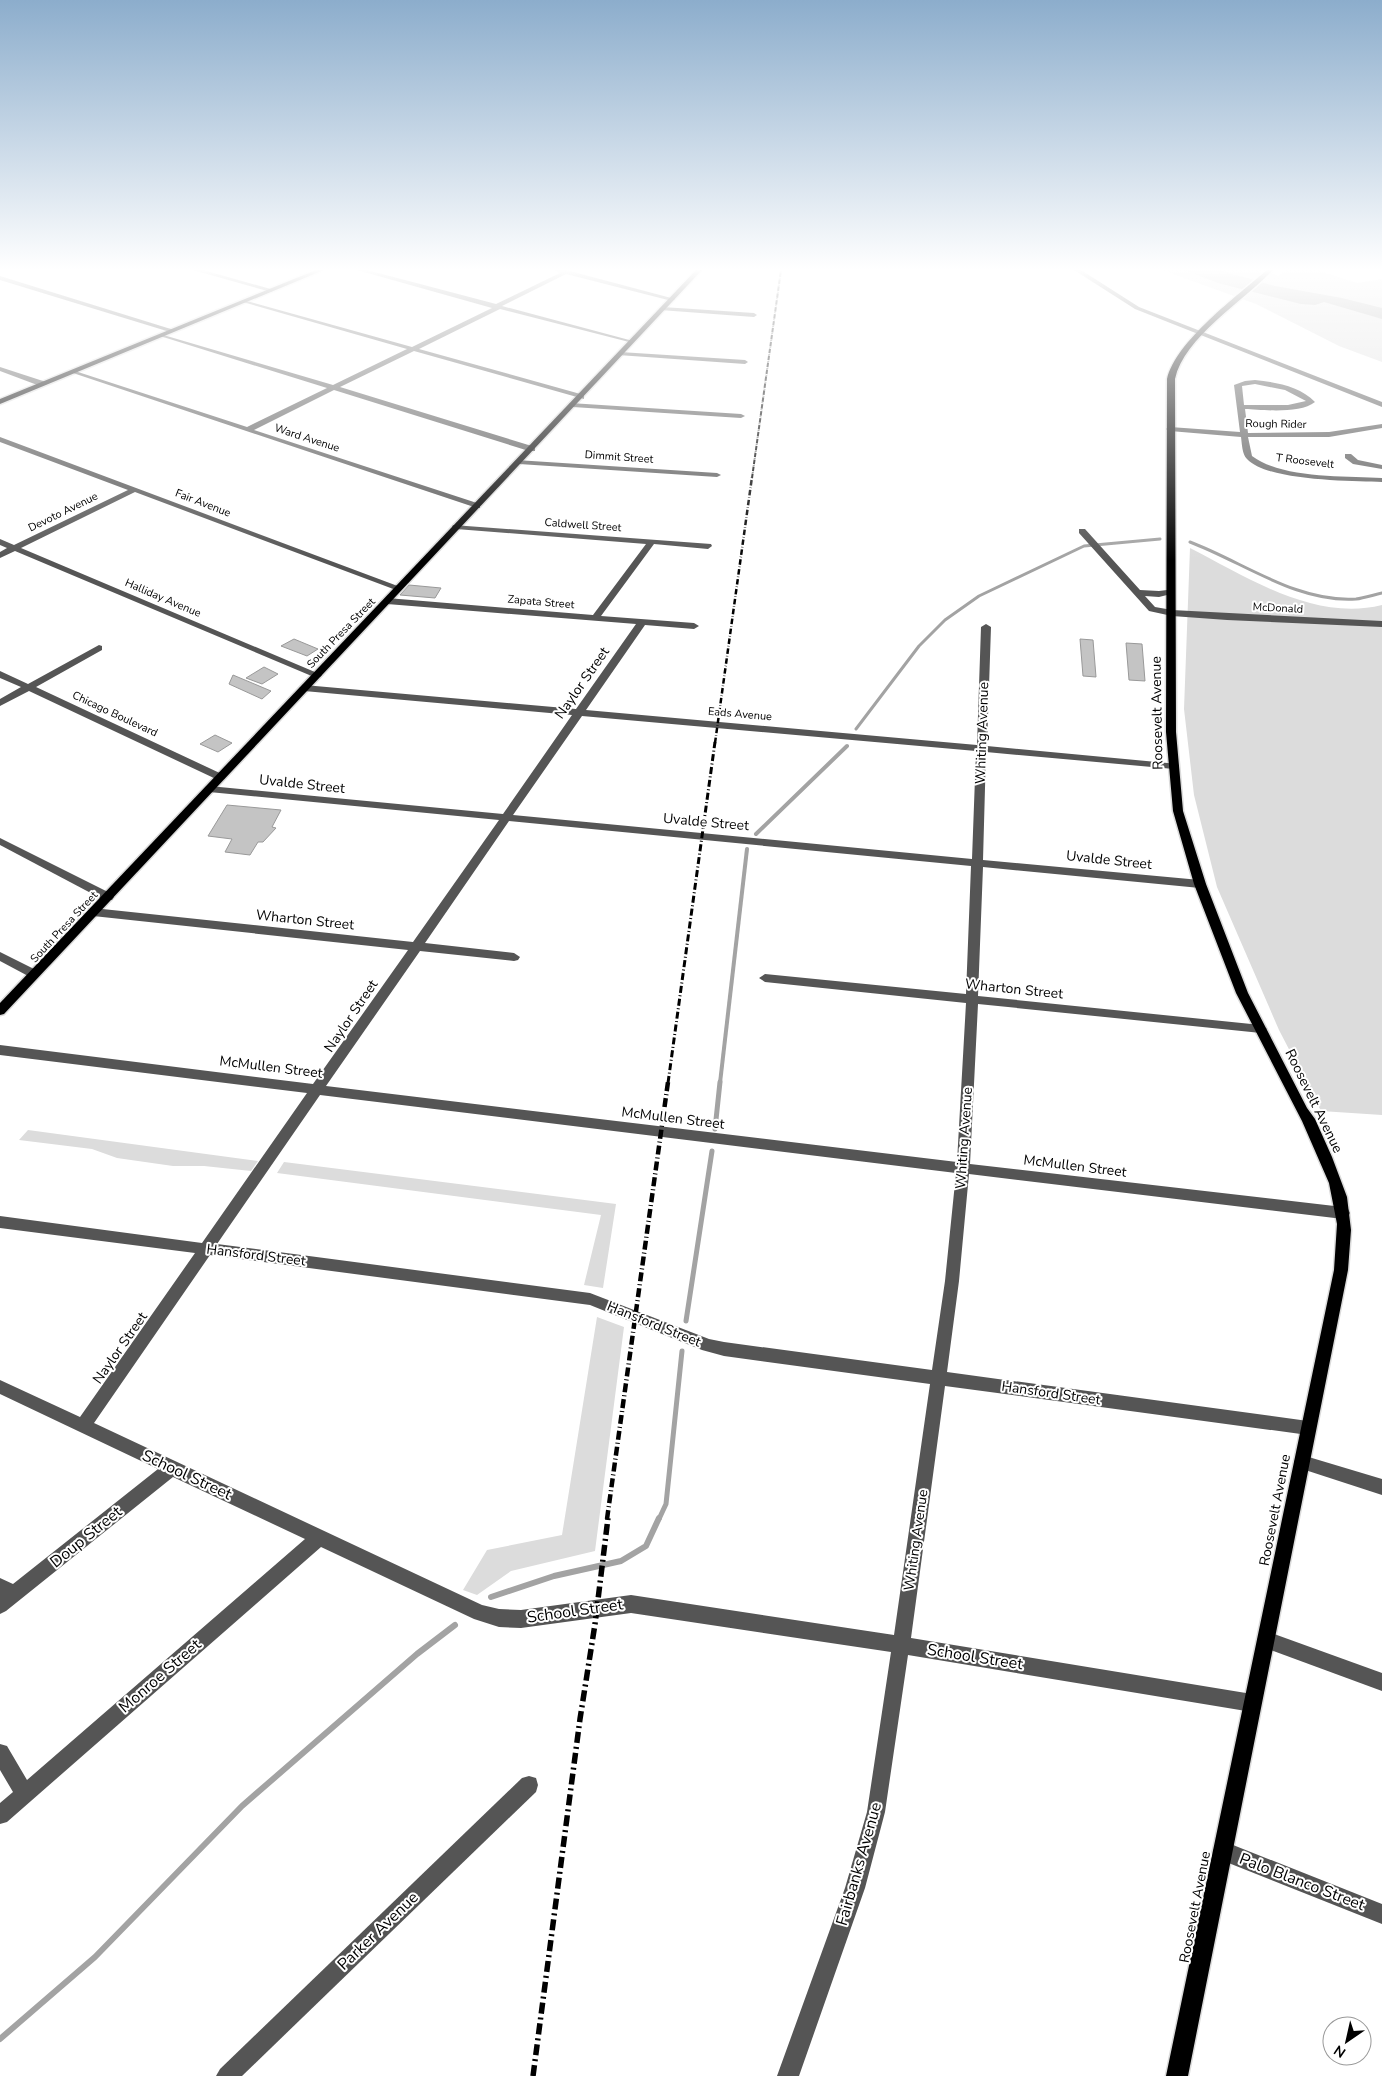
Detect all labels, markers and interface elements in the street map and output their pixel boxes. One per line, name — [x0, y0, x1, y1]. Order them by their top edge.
street label: Rough Rider — [1245, 416, 1307, 432]
street label: Ward Avenue — [272, 420, 342, 456]
street label: Dimmit Street — [584, 447, 654, 467]
street label: T Roosevelt — [1275, 450, 1335, 472]
street label: Fair Avenue — [173, 486, 233, 521]
street label: Devoto Avenue — [26, 489, 100, 535]
street label: Caldwell Street — [544, 515, 622, 535]
street label: Halliday Avenue — [123, 575, 204, 621]
street label: Zapata Street — [507, 592, 575, 612]
street label: South Presa Street — [303, 594, 379, 671]
street label: McDonald — [1252, 599, 1304, 617]
street label: Naylor Street — [550, 643, 614, 723]
street label: Roosevelt Avenue — [1147, 656, 1167, 770]
street label: Whiting Avenue — [971, 682, 993, 784]
street label: Chicago Boulevard — [70, 688, 160, 740]
street label: Eads Avenue — [707, 704, 773, 724]
street label: Uvalde Street — [258, 770, 346, 798]
street label: Uvalde Street — [662, 809, 750, 835]
street label: Uvalde Street — [1065, 846, 1153, 874]
street label: South Presa Street — [27, 888, 101, 966]
street label: Wharton Street — [255, 905, 355, 935]
street label: Wharton Street — [964, 974, 1064, 1004]
street label: Naylor Street — [320, 976, 382, 1056]
street label: Roosevelt Avenue — [1281, 1046, 1347, 1156]
street label: McMullen Street — [218, 1051, 324, 1083]
street label: Whiting Avenue — [951, 1086, 977, 1190]
street label: McMullen Street — [620, 1102, 726, 1134]
street label: McMullen Street — [1022, 1150, 1128, 1182]
street label: Hansford Street — [205, 1239, 307, 1271]
street label: Hansford Street — [604, 1296, 704, 1352]
street label: Naylor Street — [88, 1308, 152, 1388]
street label: Hansford Street — [1000, 1377, 1102, 1409]
street label: School Street — [139, 1445, 236, 1506]
street label: Roosevelt Avenue — [1255, 1452, 1295, 1568]
street label: Whiting Avenue — [899, 1488, 933, 1592]
street label: Doup Street — [45, 1501, 127, 1573]
street label: School Street — [526, 1593, 625, 1629]
street label: Monroe Street — [114, 1634, 206, 1718]
street label: School Street — [926, 1639, 1025, 1675]
street label: Fairbanks Avenue — [831, 1800, 887, 1928]
street label: Palo Blanco Street — [1236, 1848, 1368, 1916]
street label: Roosevelt Avenue — [1175, 1849, 1215, 1965]
street label: Parker Avenue — [333, 1887, 423, 1975]
north arrow — [1322, 2016, 1372, 2066]
text: N — [1330, 2041, 1350, 2062]

